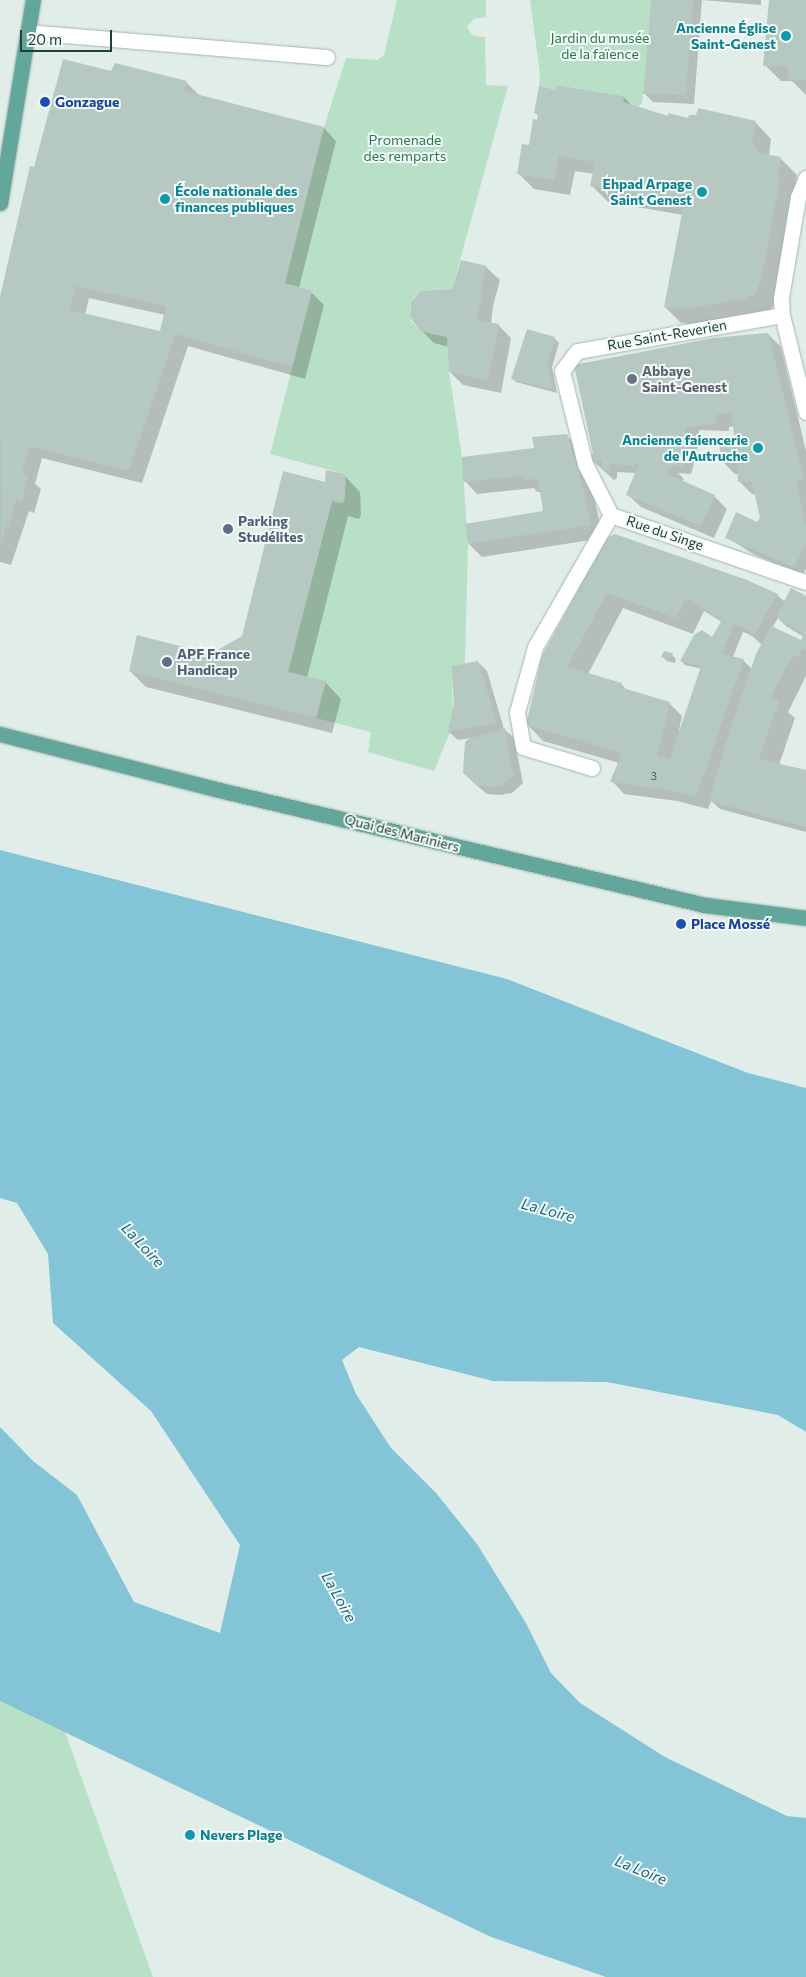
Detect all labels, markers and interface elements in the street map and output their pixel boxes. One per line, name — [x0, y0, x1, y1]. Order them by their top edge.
scale bar — [22, 20, 115, 52]
place label: Ancienne Église Saint-Genest — [676, 20, 776, 52]
text: 20 m — [28, 30, 62, 48]
park label: Jardin du musée de la faïence — [551, 30, 649, 62]
marker: Ancienne Église Saint-Genest — [780, 30, 792, 42]
place label: Gonzague — [55, 94, 119, 110]
marker: Gonzague — [39, 96, 51, 108]
park label: Promenade des remparts — [364, 132, 446, 164]
place label: Ehpad Arpage Saint Genest — [603, 176, 692, 208]
place label: École nationale des finances publiques — [175, 183, 297, 216]
marker: Ehpad Arpage Saint Genest — [696, 186, 708, 198]
marker: École nationale des finances publiques — [159, 193, 171, 205]
street label: Rue Saint-Reverien — [606, 316, 728, 354]
place label: Abbaye Saint-Genest — [642, 363, 727, 396]
marker: Abbaye Saint-Genest — [626, 373, 638, 385]
place label: Ancienne faiencerie de l'Autruche — [622, 432, 748, 464]
marker: Ancienne faiencerie de l'Autruche — [752, 442, 764, 454]
street label: Rue du Singe — [624, 512, 706, 554]
place label: Parking Studélites — [238, 513, 303, 546]
marker: Parking Studélites — [222, 523, 234, 535]
place label: APF France Handicap — [177, 646, 250, 679]
marker: APF France Handicap — [161, 656, 173, 668]
house number: 3 — [651, 769, 657, 783]
street label: Quai des Mariniers — [343, 811, 461, 855]
place label: Place Mossé — [691, 916, 770, 932]
marker: Place Mossé — [675, 918, 687, 930]
water label: La Loire — [519, 1194, 577, 1226]
water label: La Loire — [118, 1219, 168, 1271]
water label: La Loire — [318, 1569, 360, 1625]
place label: Nevers Plage — [200, 1827, 282, 1843]
marker: Nevers Plage — [184, 1829, 196, 1841]
water label: La Loire — [612, 1851, 670, 1889]

